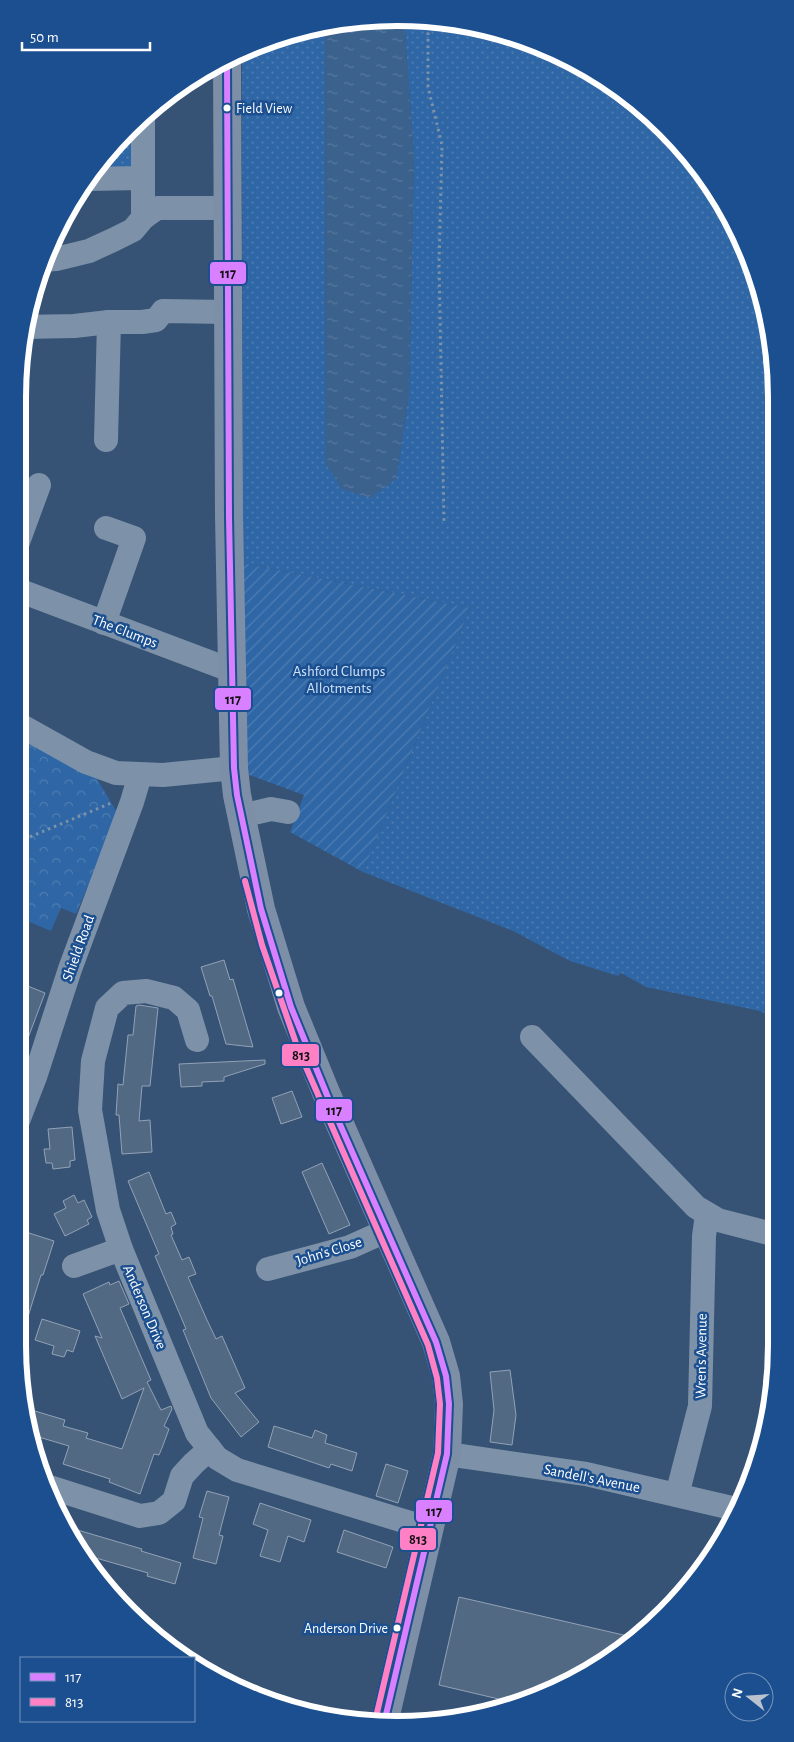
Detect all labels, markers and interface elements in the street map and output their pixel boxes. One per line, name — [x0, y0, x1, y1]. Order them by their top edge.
scale bar — [22, 20, 150, 52]
text: 50 m — [30, 30, 59, 45]
place label: Field View — [236, 102, 293, 116]
marker: Field View — [222, 103, 232, 113]
line badge: 117 — [209, 261, 247, 285]
text: 117 — [220, 267, 236, 281]
street label: The Clumps — [90, 612, 160, 651]
park label: Ashford Clumps Allotments — [293, 664, 385, 696]
line badge: 117 — [214, 687, 252, 711]
text: 117 — [225, 693, 241, 707]
street label: Shield Road — [60, 913, 97, 983]
unlabelled marker — [274, 988, 284, 998]
line badge: 813 — [281, 1043, 320, 1067]
text: 813 — [292, 1049, 310, 1063]
line badge: 117 — [315, 1098, 353, 1122]
text: 117 — [326, 1104, 342, 1118]
street label: John's Close — [294, 1234, 364, 1269]
street label: Anderson Drive — [120, 1263, 169, 1352]
street label: Wren's Avenue — [693, 1313, 710, 1399]
street label: Sandell's Avenue — [543, 1462, 641, 1495]
line badge: 117 — [415, 1499, 453, 1523]
text: 117 — [426, 1505, 442, 1519]
line badge: 813 — [399, 1527, 437, 1551]
text: 813 — [409, 1533, 427, 1547]
place label: Anderson Drive — [304, 1622, 388, 1636]
marker: Anderson Drive — [392, 1623, 402, 1633]
legend — [20, 1657, 195, 1722]
text: 117 — [65, 1670, 82, 1685]
north arrow — [724, 1672, 774, 1722]
text: N — [729, 1687, 746, 1700]
text: 813 — [65, 1695, 83, 1710]

